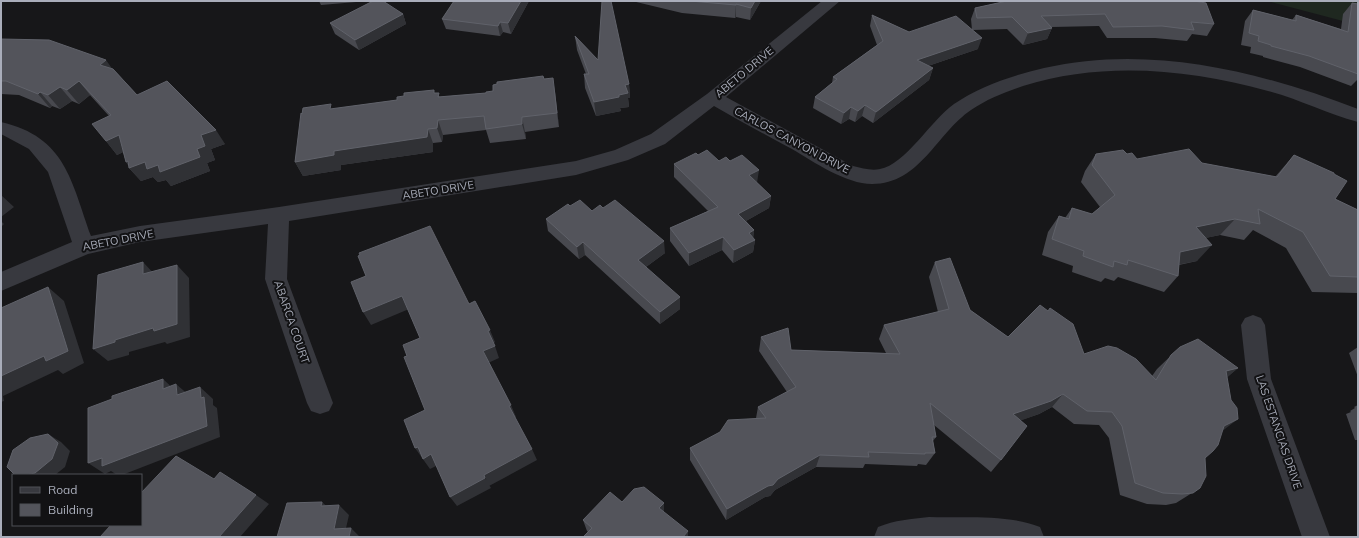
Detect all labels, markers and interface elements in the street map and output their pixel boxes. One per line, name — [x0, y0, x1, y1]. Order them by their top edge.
street label: ABETO DRIVE — [712, 43, 776, 101]
street label: CARLOS CANYON DRIVE — [732, 104, 852, 176]
street label: ABETO DRIVE — [401, 177, 475, 203]
street label: ABETO DRIVE — [81, 226, 155, 254]
street label: ABARCA COURT — [271, 278, 313, 366]
street label: LAS ESTANCIAS DRIVE — [1253, 373, 1305, 491]
legend — [12, 474, 142, 526]
text: Road — [48, 482, 77, 497]
text: Building — [48, 502, 93, 517]

